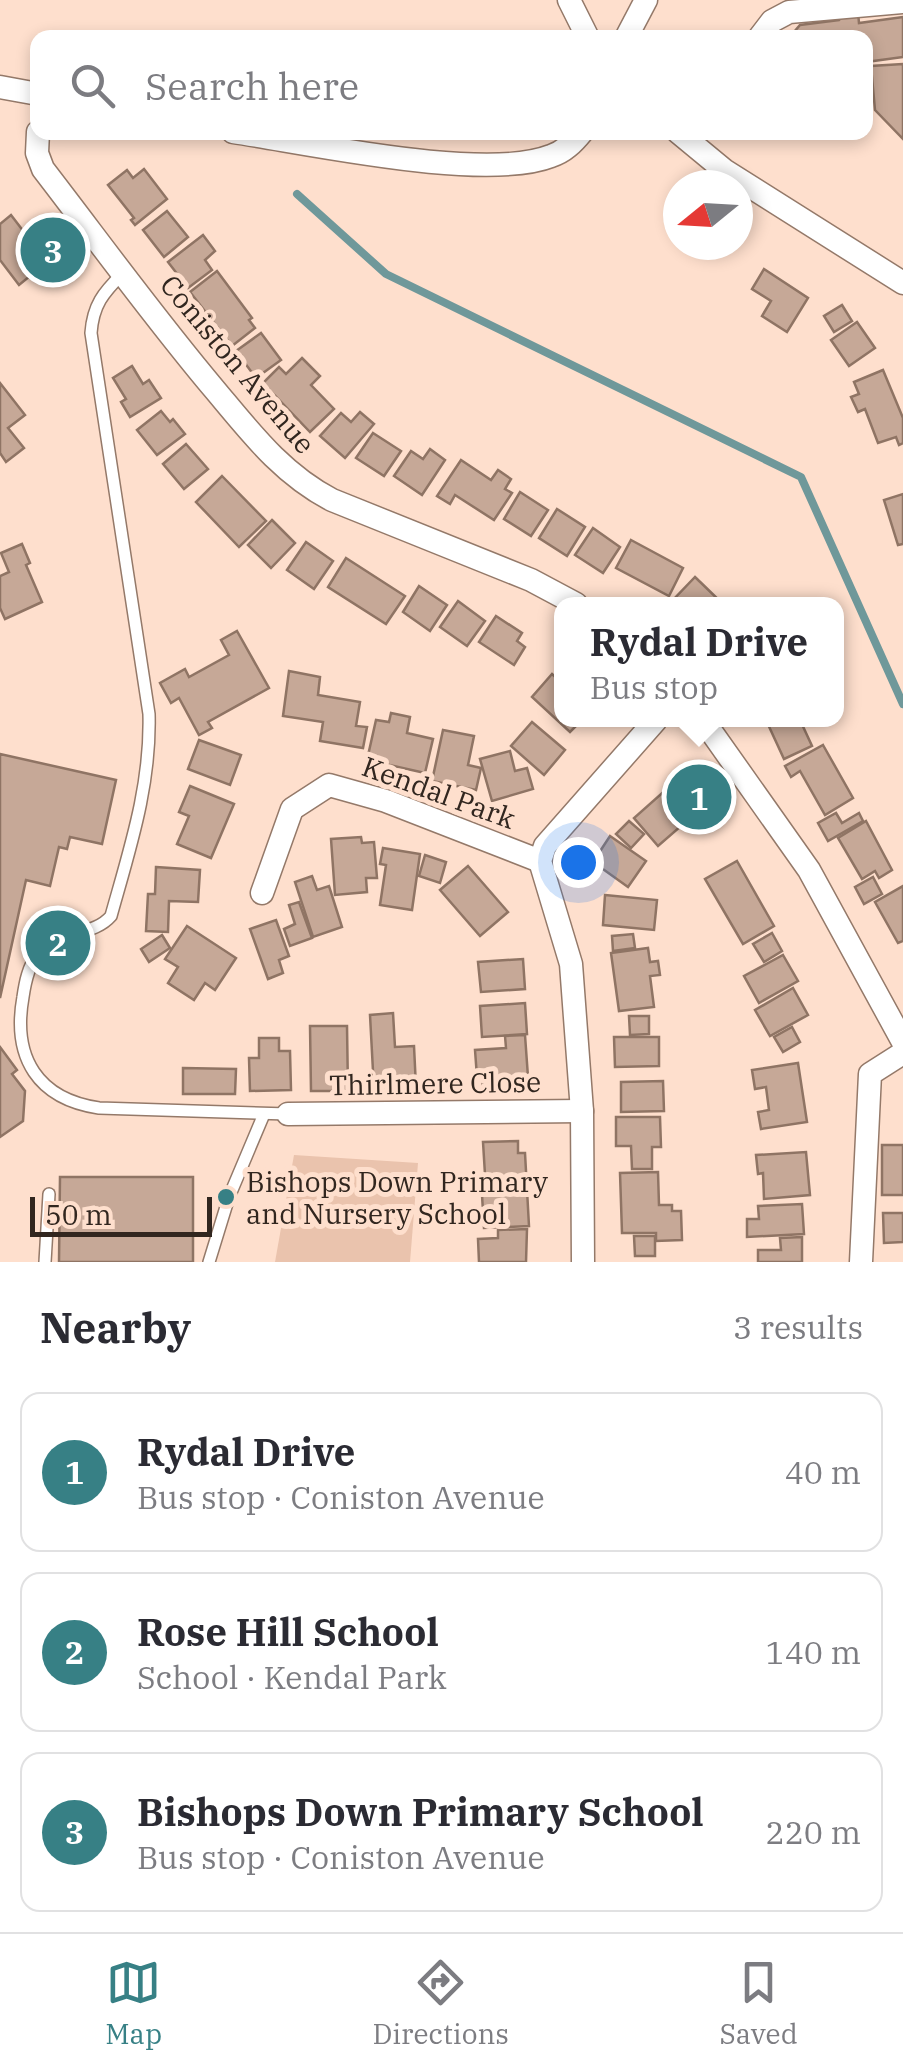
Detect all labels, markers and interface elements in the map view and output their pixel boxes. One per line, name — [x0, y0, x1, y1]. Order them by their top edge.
search box — [30, 30, 873, 140]
icon: search — [65, 58, 120, 113]
text: Search here — [145, 61, 359, 110]
north arrow — [663, 170, 753, 260]
pin: 3 — [20, 212, 86, 288]
street label: Coniston Avenue — [152, 267, 324, 461]
popup — [554, 597, 844, 727]
text: Rydal Drive — [590, 617, 808, 666]
text: Bus stop — [590, 666, 718, 708]
street label: Kendal Park — [357, 747, 521, 837]
pin: 1 — [666, 760, 732, 834]
your location — [553, 837, 604, 888]
pin: 2 — [26, 906, 90, 980]
street label: Thirlmere Close — [329, 1063, 541, 1103]
place label: Bishops Down Primary and Nursery School — [246, 1163, 548, 1232]
marker: Bishops Down Primary and Nursery School — [215, 1186, 237, 1208]
scale bar — [30, 1192, 212, 1236]
text: 50 m — [45, 1196, 112, 1233]
text: Nearby — [40, 1300, 191, 1355]
text: 3 results — [733, 1306, 863, 1348]
text: Rydal Drive — [137, 1427, 355, 1476]
text: 1 — [65, 1451, 84, 1493]
text: 40 m — [785, 1451, 861, 1493]
text: Bus stop · Coniston Avenue — [137, 1476, 545, 1518]
text: Rose Hill School — [137, 1607, 439, 1656]
text: 2 — [65, 1631, 84, 1673]
text: 140 m — [765, 1631, 861, 1673]
text: School · Kendal Park — [137, 1656, 447, 1698]
text: Bishops Down Primary School — [137, 1787, 704, 1836]
text: 3 — [65, 1811, 84, 1853]
text: 220 m — [765, 1811, 861, 1853]
text: Bus stop · Coniston Avenue — [137, 1836, 545, 1878]
tab: Map — [105, 1955, 162, 2052]
tab: Directions — [372, 1955, 509, 2052]
tab: Saved — [719, 1955, 798, 2052]

